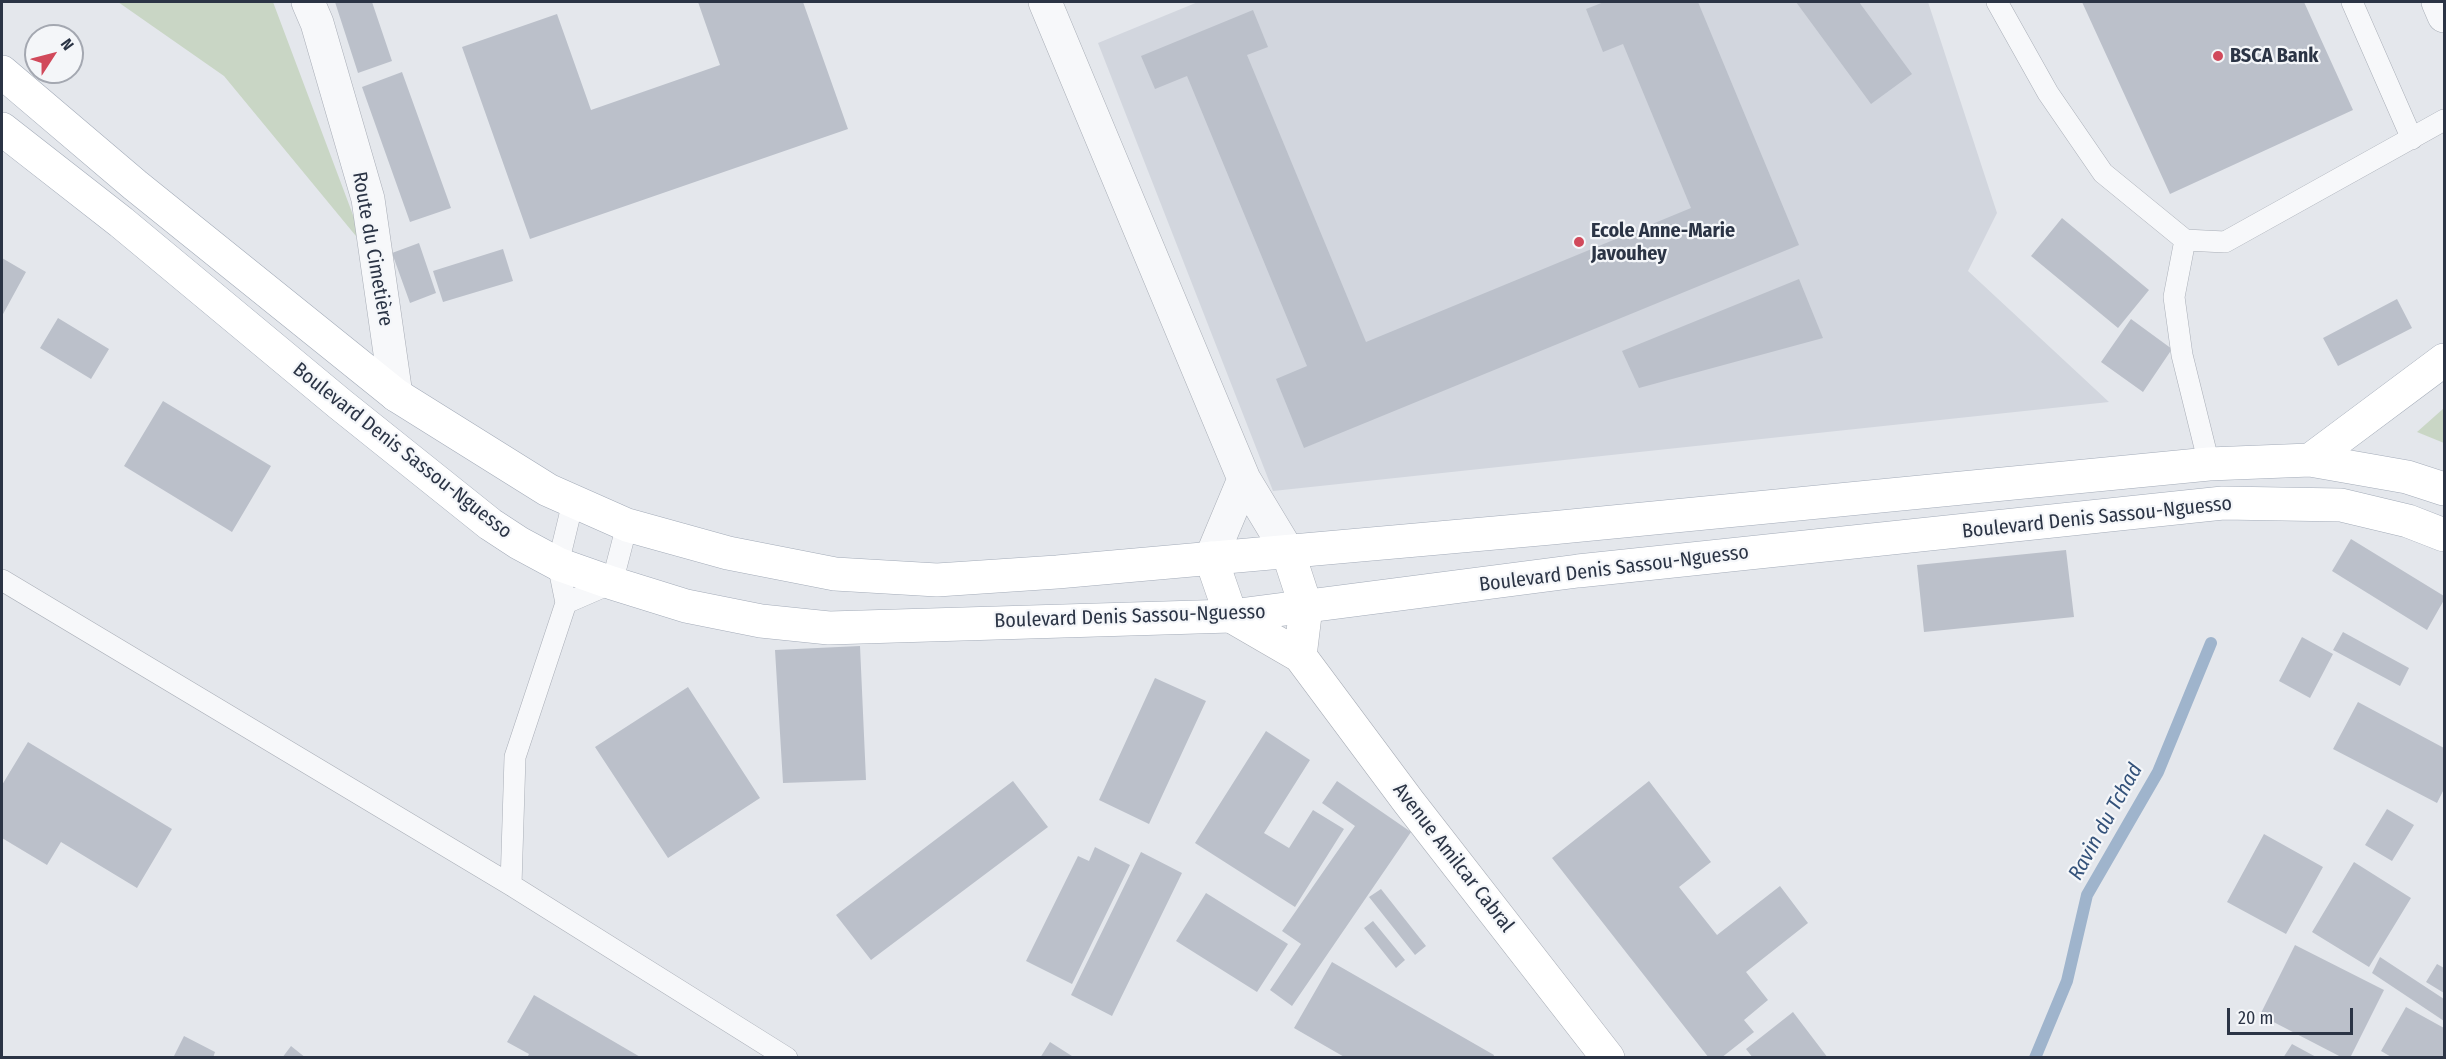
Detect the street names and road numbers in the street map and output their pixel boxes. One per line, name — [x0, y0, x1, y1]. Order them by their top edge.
street label: Route du Cimetière — [347, 170, 397, 328]
street label: Boulevard Denis Sassou-Nguesso — [288, 358, 516, 544]
street label: Boulevard Denis Sassou-Nguesso — [1961, 492, 2233, 544]
street label: Boulevard Denis Sassou-Nguesso — [1478, 541, 1750, 597]
street label: Boulevard Denis Sassou-Nguesso — [994, 600, 1266, 634]
street label: Avenue Amilcar Cabral — [1387, 779, 1519, 937]

